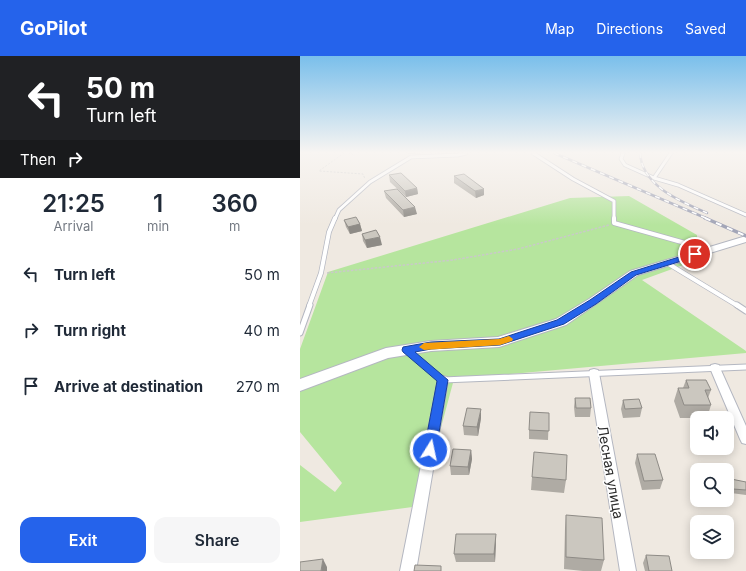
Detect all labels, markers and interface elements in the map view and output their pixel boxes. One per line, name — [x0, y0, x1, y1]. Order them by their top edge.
text: GoPilot — [20, 17, 87, 40]
text: Map — [545, 20, 574, 37]
text: Directions — [596, 20, 663, 37]
text: Saved — [685, 20, 726, 37]
text: 50 m — [86, 71, 155, 105]
icon: left — [20, 72, 72, 124]
text: Turn left — [86, 105, 156, 126]
icon: right — [64, 148, 86, 170]
text: Then — [20, 150, 56, 169]
text: 21:25 — [42, 189, 105, 218]
text: 1 — [153, 189, 163, 218]
text: 360 — [211, 189, 258, 218]
text: Arrival — [54, 218, 94, 234]
text: min — [147, 218, 169, 234]
text: m — [229, 218, 240, 234]
pin — [678, 237, 712, 271]
icon: arrive — [684, 243, 706, 265]
icon: left — [20, 263, 42, 285]
text: Turn left — [54, 265, 115, 284]
text: 50 m — [244, 265, 280, 284]
icon: right — [20, 319, 42, 341]
text: Turn right — [54, 321, 126, 340]
text: 40 m — [243, 321, 280, 340]
icon: arrive — [20, 375, 42, 397]
text: Arrive at destination — [54, 377, 203, 396]
text: 270 m — [236, 377, 280, 396]
map controls — [690, 411, 734, 559]
button: sound — [690, 411, 734, 455]
street label: Лесная улица — [594, 424, 628, 520]
position arrow — [409, 429, 451, 471]
button: search — [690, 463, 734, 507]
button: layers — [690, 515, 734, 559]
button: Exit — [20, 517, 146, 563]
button: Share — [154, 517, 280, 563]

